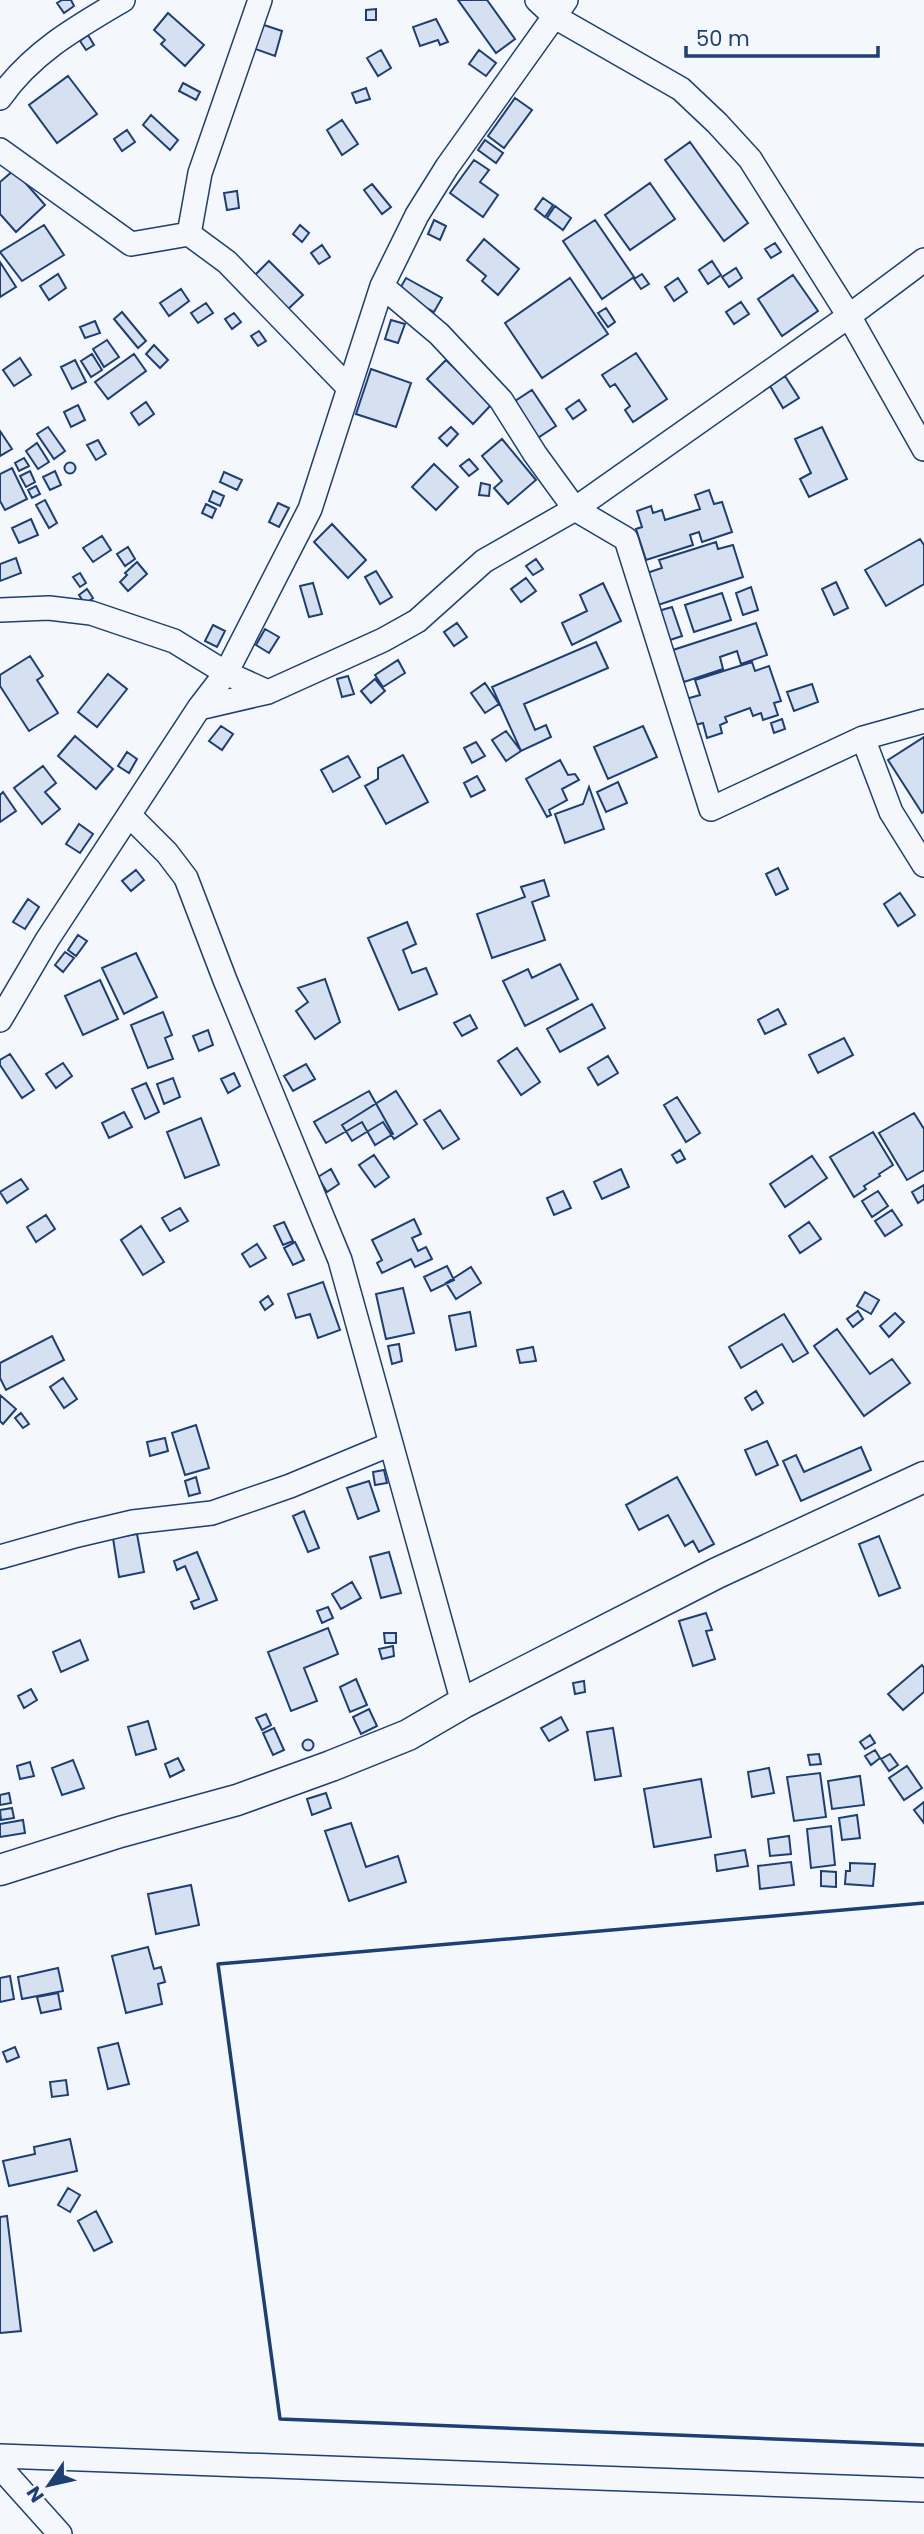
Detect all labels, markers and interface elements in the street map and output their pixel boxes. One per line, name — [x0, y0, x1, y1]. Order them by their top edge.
scale bar — [686, 14, 878, 58]
text: 50 m — [696, 24, 750, 53]
north arrow — [14, 2450, 84, 2520]
text: N — [20, 2481, 51, 2508]

